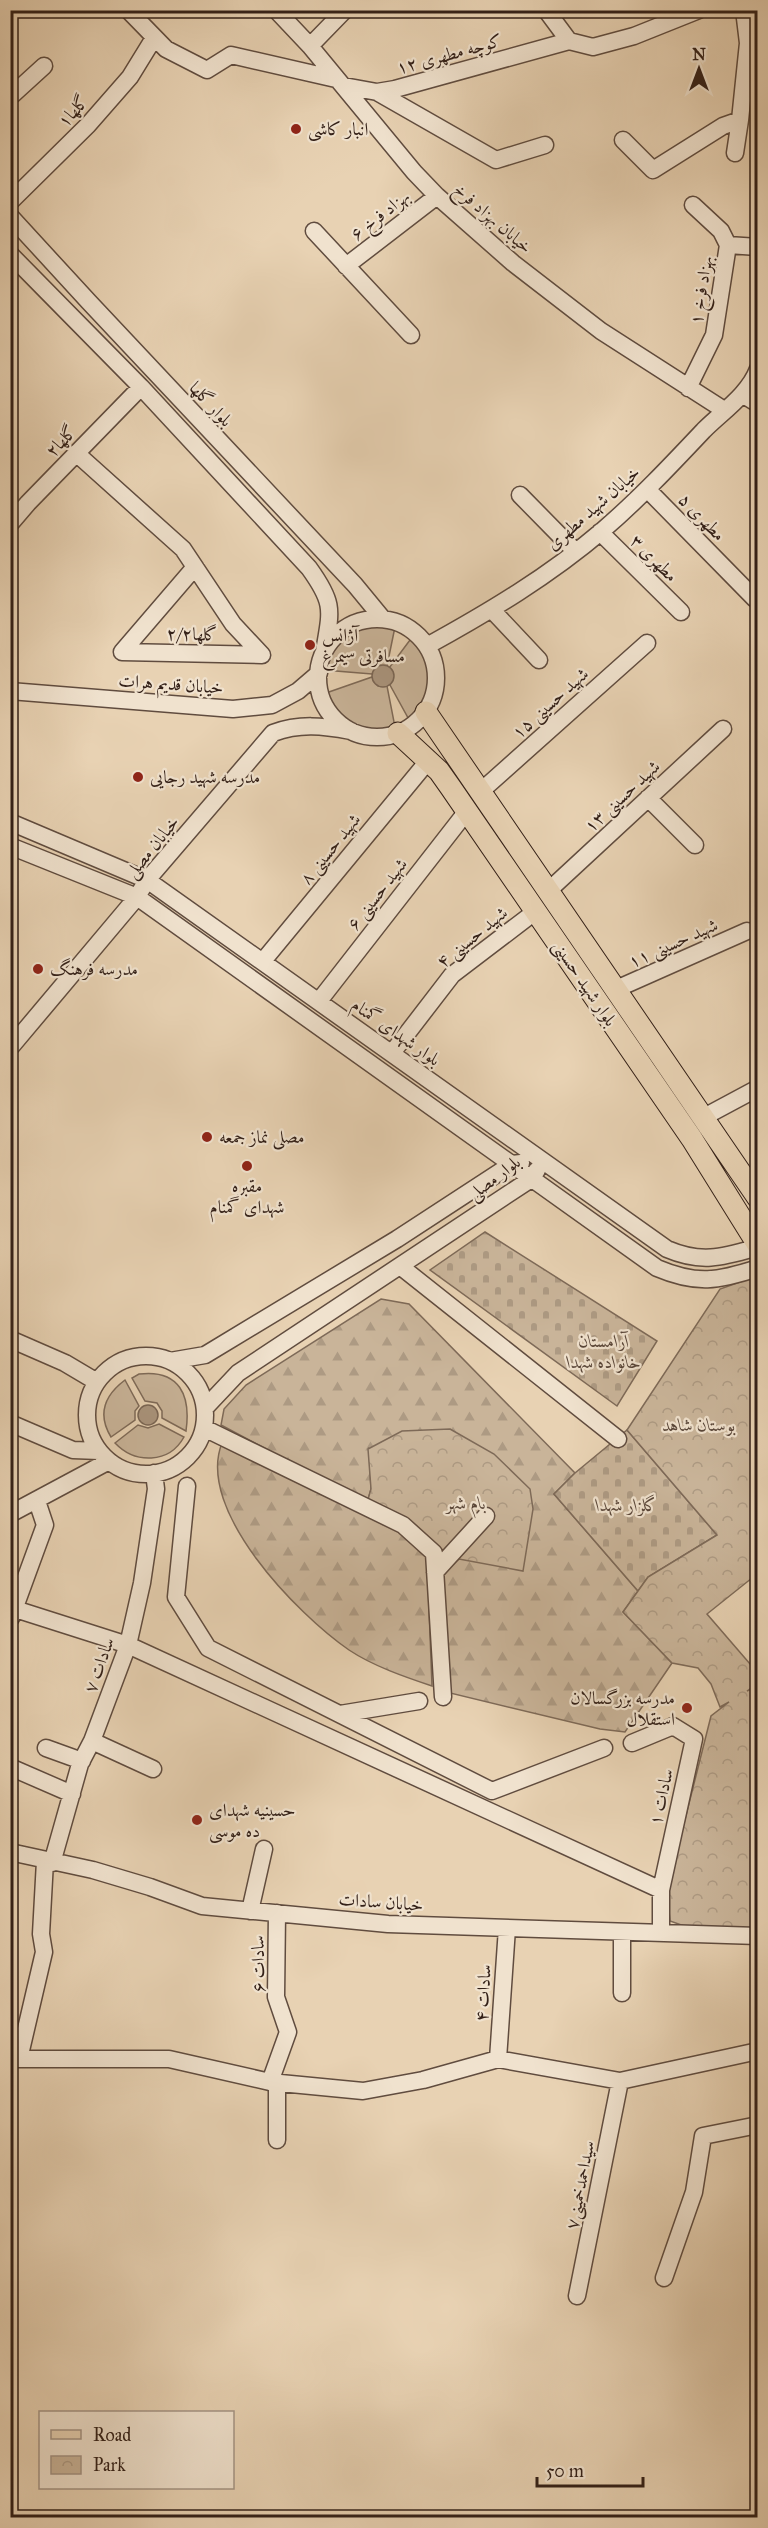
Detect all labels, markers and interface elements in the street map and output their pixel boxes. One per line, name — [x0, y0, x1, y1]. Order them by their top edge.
street label: کوچه مطهری ۱۲ — [394, 29, 505, 81]
north arrow — [669, 39, 729, 99]
text: N — [692, 45, 706, 64]
street label: گلها۱ — [53, 90, 93, 132]
place label: انبار کاشی — [308, 118, 368, 142]
marker: انبار کاشی — [289, 122, 303, 136]
street label: خیابان بهزاد فرخ — [446, 178, 537, 262]
street label: بهزاد فرخ ۶ — [346, 185, 417, 249]
street label: بهزاد فرخ ۱ — [685, 254, 722, 327]
street label: بلوار گلها — [185, 377, 237, 431]
street label: گلها۲ — [41, 421, 81, 461]
street label: خیابان شهید مطهری — [542, 461, 645, 555]
street label: مطهری ۵ — [673, 488, 730, 546]
street label: مطهری ۳ — [625, 530, 682, 587]
street label: گلها۲/۲ — [166, 623, 218, 645]
place label: آژانس مسافرتی سیمرغ — [322, 624, 405, 671]
marker: آژانس مسافرتی سیمرغ — [303, 638, 317, 652]
street label: شهید حسینی ۱۵ — [507, 663, 594, 745]
street label: خیابان قدیم هرات — [117, 669, 224, 704]
street label: شهید حسینی ۱۳ — [580, 755, 666, 838]
place label: مدرسه شهید رجایی — [150, 766, 260, 789]
marker: مدرسه شهید رجایی — [131, 770, 145, 784]
street label: شهید حسینی ۸ — [295, 809, 367, 890]
street label: خیابان مصلی — [120, 811, 185, 884]
street label: شهید حسینی ۶ — [342, 854, 413, 936]
street label: شهید حسینی ۴ — [432, 902, 513, 974]
street label: شهید حسینی ۱۱ — [625, 913, 722, 974]
street label: بلوار شهید حسینی — [546, 936, 622, 1031]
place label: مدرسه فرهنگ — [50, 957, 138, 981]
marker: مدرسه فرهنگ — [31, 962, 45, 976]
street label: بلوار شهدای گمنام — [344, 993, 445, 1075]
place label: مصلی نماز جمعه — [219, 1126, 304, 1150]
marker: مصلی نماز جمعه — [200, 1130, 214, 1144]
street label: بلوار مصلی — [463, 1151, 526, 1207]
marker: مقبره شهدای گمنام — [240, 1159, 254, 1173]
place label: مقبره شهدای گمنام — [210, 1175, 284, 1223]
park label: آرامستان خانواده شهدا — [566, 1330, 641, 1374]
park label: بوستان شاهد — [662, 1414, 736, 1436]
park label: بام شهر — [445, 1492, 487, 1519]
park label: گلزار شهدا — [595, 1494, 658, 1517]
street label: سادات ۷ — [79, 1634, 119, 1696]
place label: مدرسه بزرگسالان استقلال — [570, 1687, 675, 1730]
marker: مدرسه بزرگسالان استقلال — [680, 1701, 694, 1715]
street label: سادات ۱ — [644, 1767, 678, 1827]
place label: حسینیه شهدای ده موسی — [209, 1799, 296, 1844]
marker: حسینیه شهدای ده موسی — [190, 1813, 204, 1827]
street label: خیابان سادات — [338, 1888, 424, 1916]
street label: سادات ۶ — [247, 1935, 269, 1993]
street label: سادات ۴ — [470, 1964, 496, 2022]
street label: سیداحمدخمینی۷ — [561, 2139, 601, 2232]
legend — [39, 2411, 234, 2489]
text: Road — [93, 2424, 131, 2446]
scale bar — [537, 2450, 644, 2488]
text: Park — [93, 2454, 126, 2476]
text: 50 m — [546, 2460, 584, 2482]

